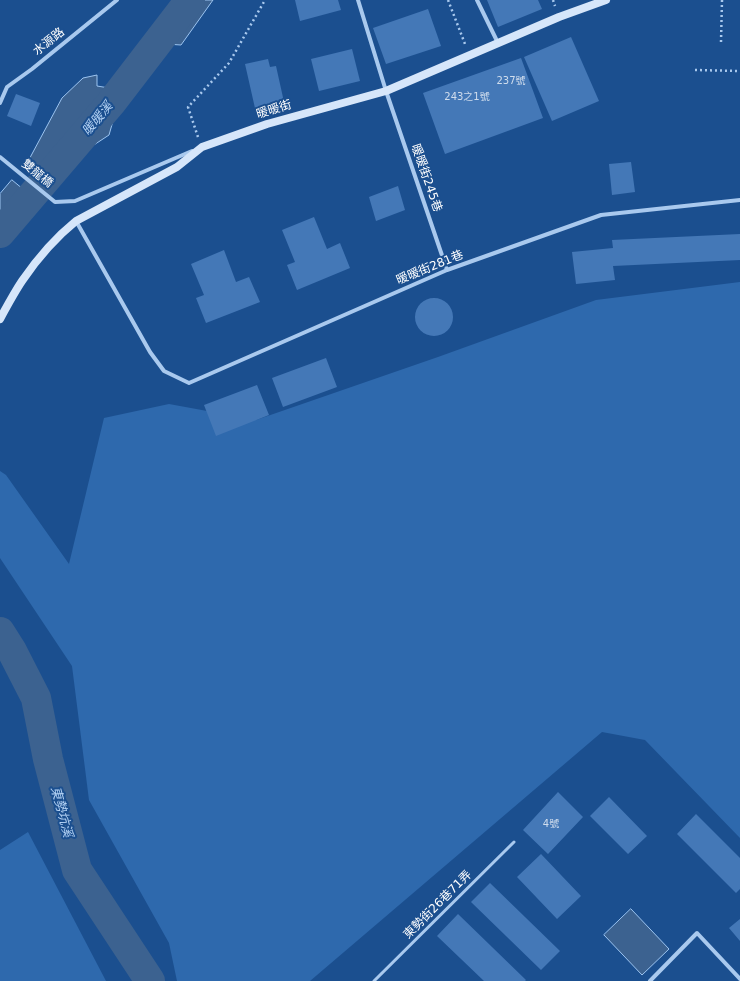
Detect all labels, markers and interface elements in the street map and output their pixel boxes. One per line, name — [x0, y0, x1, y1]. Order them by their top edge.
street label: 水源路 — [30, 25, 68, 59]
house number: 237號 — [496, 75, 526, 87]
house number: 243之1號 — [444, 91, 490, 103]
street label: 暖暖街 — [255, 98, 293, 122]
water label: 暖暖溪 — [79, 99, 117, 139]
street label: 暖暖街245巷 — [408, 142, 444, 214]
street label: 雙龍橋 — [18, 157, 56, 191]
street label: 暖暖街281巷 — [394, 248, 466, 288]
water label: 東勢坑溪 — [47, 785, 75, 839]
house number: 4號 — [543, 818, 559, 830]
street label: 東勢街26巷71弄 — [401, 868, 475, 942]

